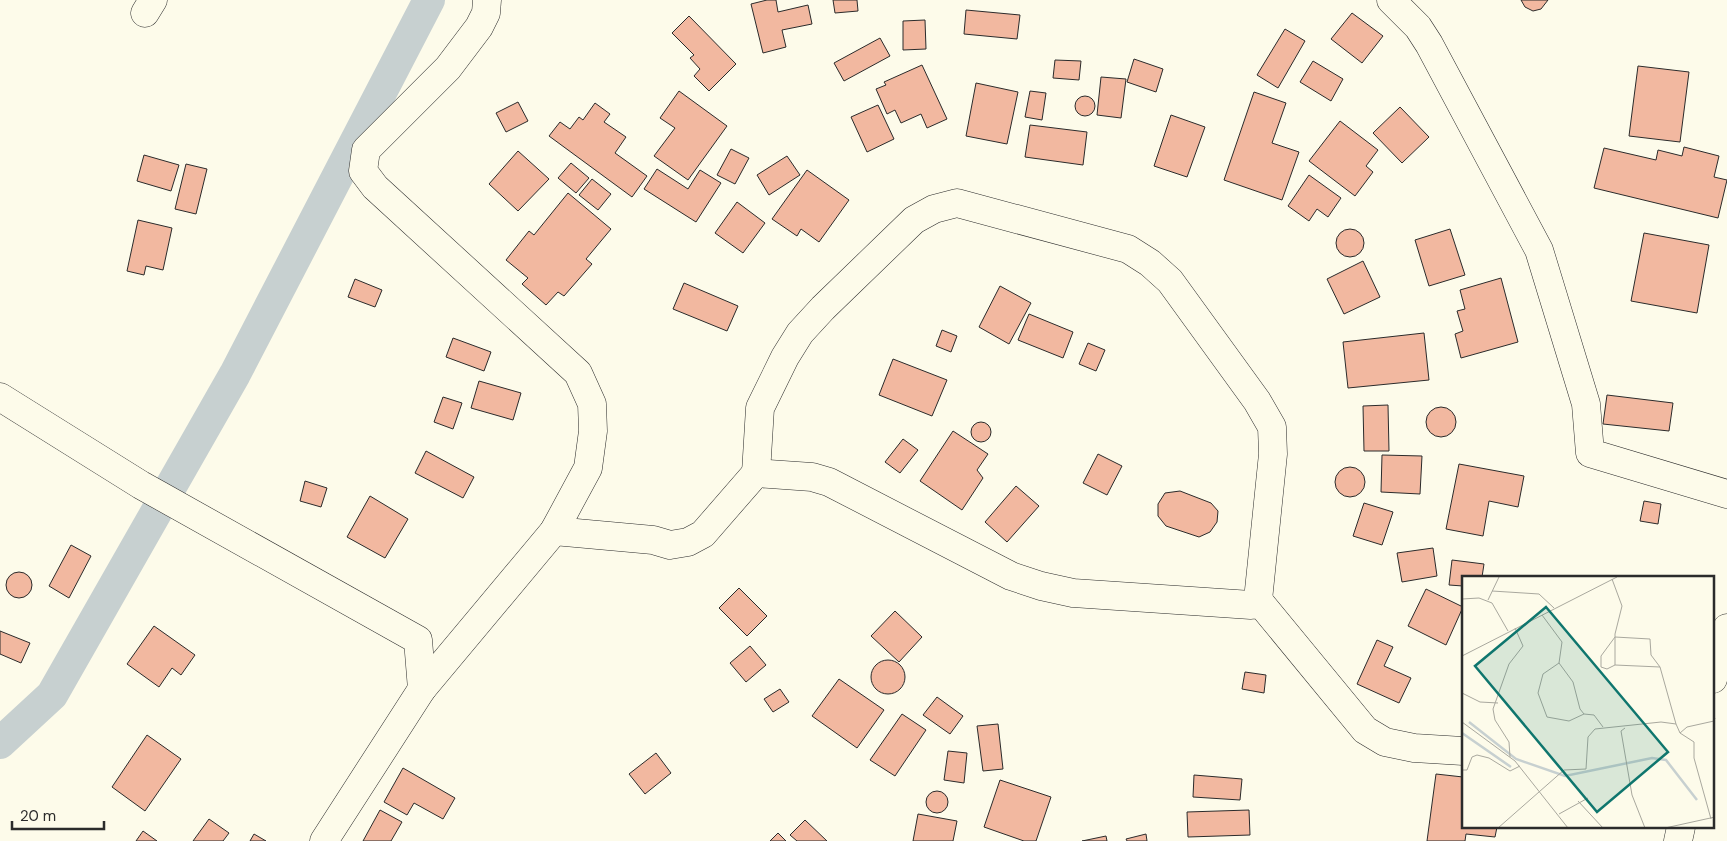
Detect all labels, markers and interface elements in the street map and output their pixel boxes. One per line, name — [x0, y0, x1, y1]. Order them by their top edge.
inset map — [1462, 576, 1714, 828]
scale bar — [12, 798, 105, 830]
text: 20 m — [20, 806, 56, 826]

